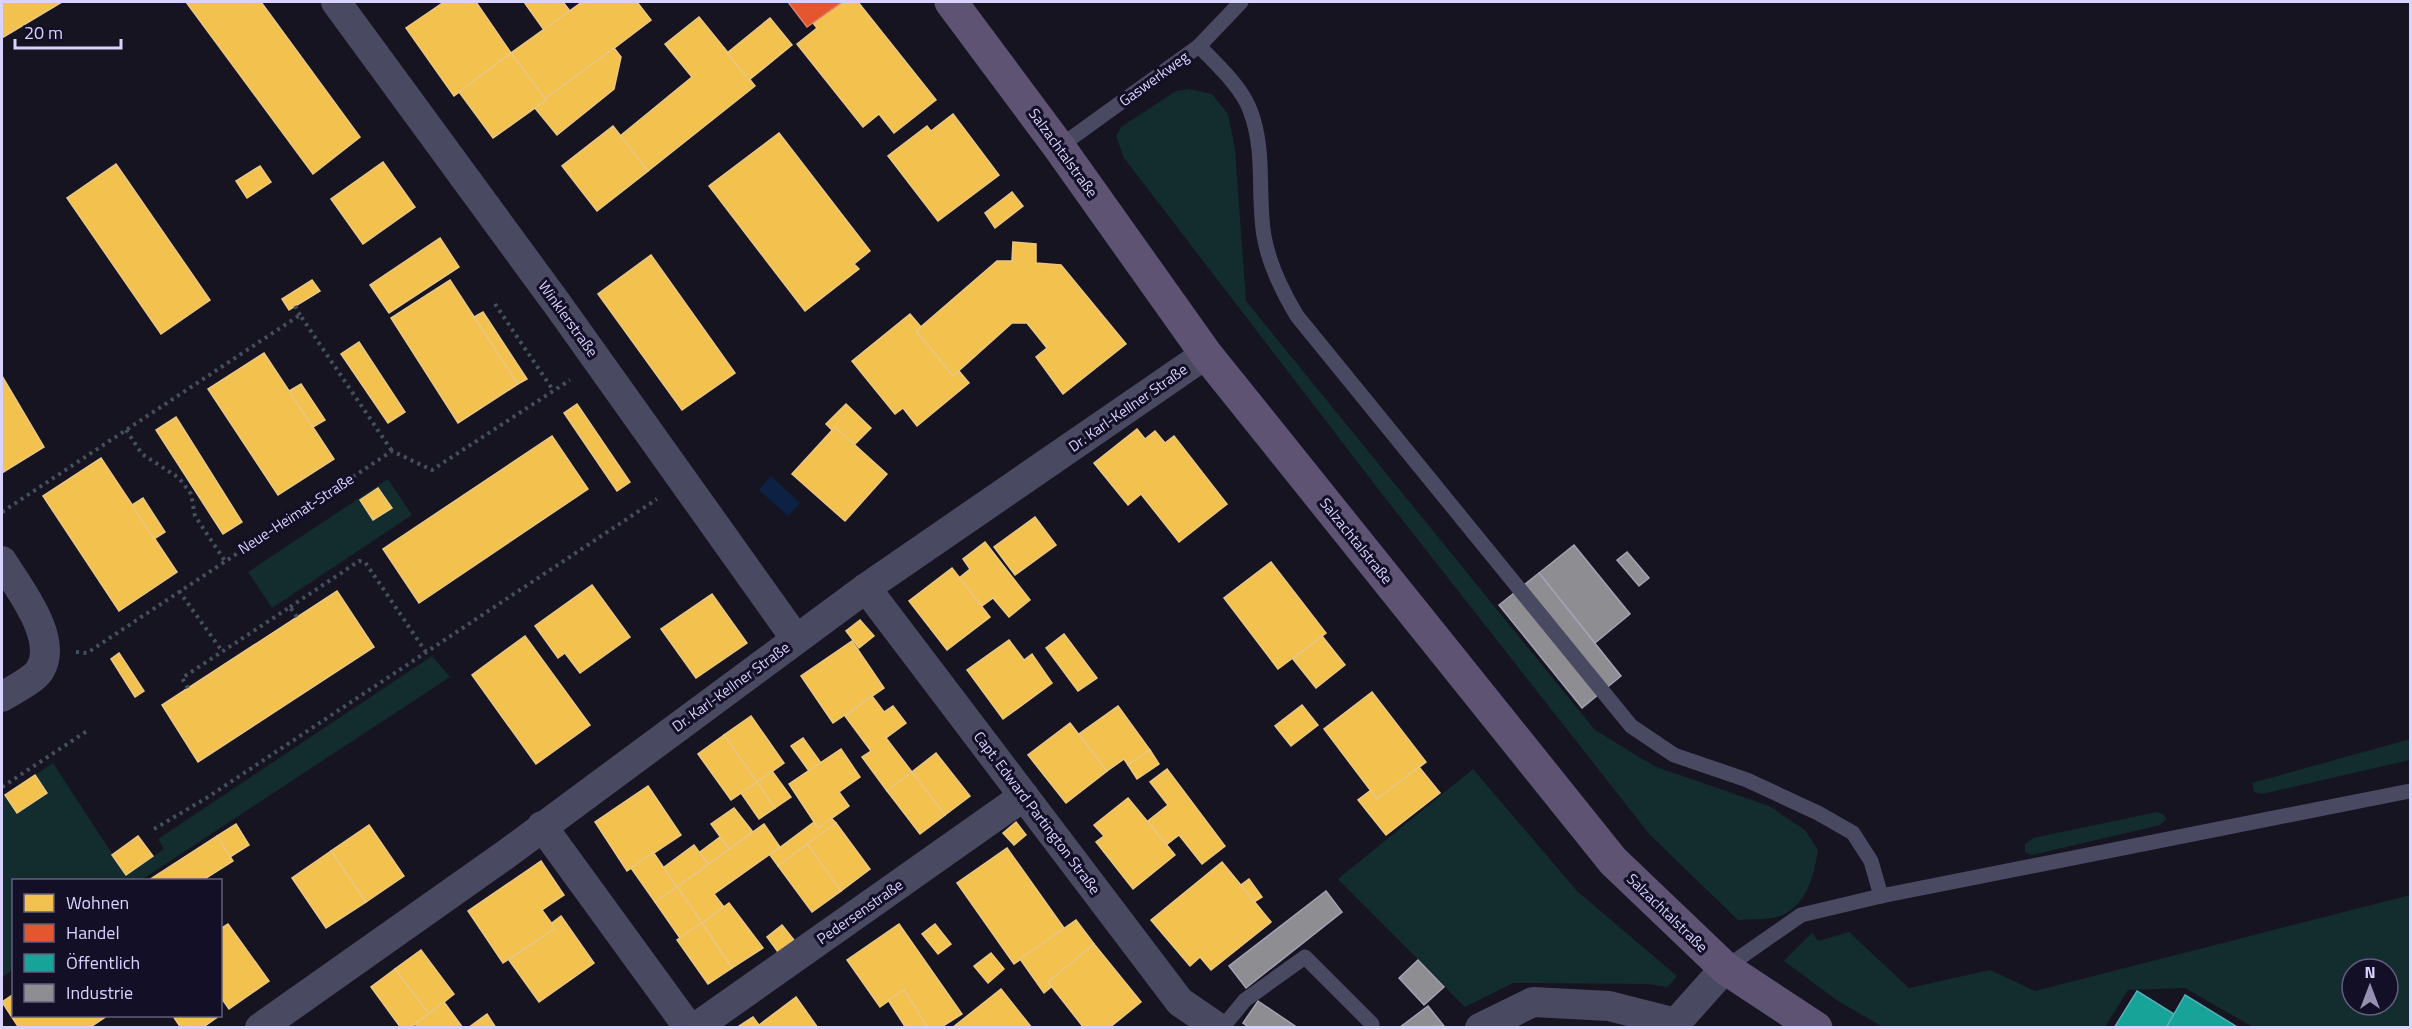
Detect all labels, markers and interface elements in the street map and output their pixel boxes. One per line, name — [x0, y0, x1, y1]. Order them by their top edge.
scale bar — [15, 12, 122, 50]
text: 20 m — [24, 19, 63, 46]
street label: Gaswerkweg — [1114, 45, 1194, 112]
street label: Salzachtalstraße — [1023, 103, 1104, 202]
street label: Winklerstraße — [533, 276, 604, 362]
street label: Dr. Karl-Kellner Straße — [1063, 358, 1192, 457]
street label: Neue-Heimat-Straße — [233, 467, 358, 560]
street label: Salzachtalstraße — [1314, 492, 1398, 589]
street label: Dr. Karl-Kellner Straße — [667, 636, 794, 737]
street label: Capt. Edward Partington Straße — [968, 726, 1106, 899]
street label: Salzachtalstraße — [1621, 868, 1713, 958]
street label: Pedersenstraße — [812, 873, 908, 950]
legend — [12, 879, 222, 1017]
text: Wohnen — [66, 889, 129, 916]
text: Handel — [66, 919, 120, 946]
text: Öffentlich — [66, 949, 140, 976]
north arrow — [2340, 957, 2400, 1017]
text: N — [2364, 960, 2376, 984]
text: Industrie — [66, 979, 133, 1006]

